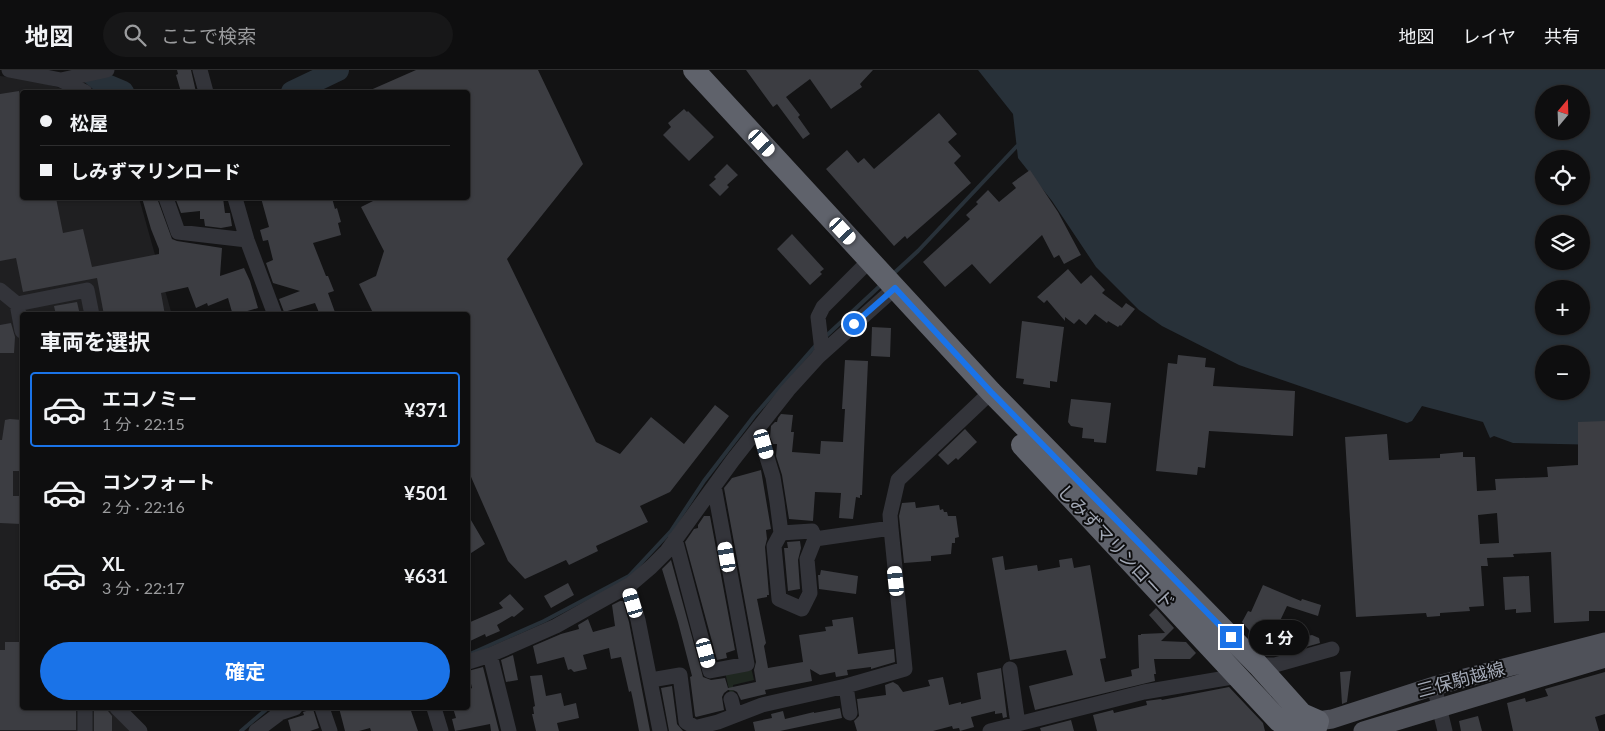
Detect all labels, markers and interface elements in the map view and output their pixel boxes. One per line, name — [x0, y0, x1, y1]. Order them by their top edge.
search box — [103, 12, 453, 57]
text: 地図 — [25, 21, 73, 50]
icon: search — [121, 21, 149, 49]
text: ここで検索 — [161, 24, 256, 47]
text: 地図 — [1399, 25, 1435, 47]
text: レイヤ — [1463, 25, 1516, 47]
text: 共有 — [1544, 25, 1580, 47]
north arrow — [1535, 85, 1590, 140]
map controls — [1535, 85, 1590, 400]
text: 松屋 — [70, 111, 108, 134]
car — [746, 127, 777, 159]
button: locate — [1535, 150, 1590, 205]
text: しみずマリンロード — [70, 159, 241, 182]
car — [827, 215, 858, 247]
button: layers — [1535, 215, 1590, 270]
button: + — [1535, 280, 1590, 335]
route start — [843, 313, 865, 335]
text: 車両を選択 — [40, 328, 150, 355]
button: − — [1535, 345, 1590, 400]
icon: car — [42, 387, 87, 432]
text: エコノミー — [102, 387, 197, 410]
text: ¥371 — [404, 398, 448, 421]
text: 1 分 · 22:15 — [102, 414, 185, 433]
car — [752, 428, 775, 460]
icon: car — [42, 470, 87, 515]
text: コンフォート — [102, 470, 215, 493]
street label: しみずマリンロード — [1053, 480, 1180, 613]
text: ¥501 — [404, 481, 448, 504]
text: 2 分 · 22:16 — [102, 497, 185, 516]
car — [717, 541, 736, 573]
text: XL — [102, 552, 125, 575]
icon: car — [42, 553, 87, 598]
text: ¥631 — [404, 564, 448, 587]
car — [886, 565, 905, 597]
text: 3 分 · 22:17 — [102, 578, 185, 597]
car — [621, 586, 644, 620]
callout: 1 分 — [1248, 620, 1308, 654]
route end — [1220, 626, 1242, 648]
text: 1 分 — [1264, 628, 1294, 647]
car — [694, 637, 717, 669]
button: 確定 — [40, 642, 450, 700]
street label: 三保駒越線 — [1414, 657, 1507, 701]

